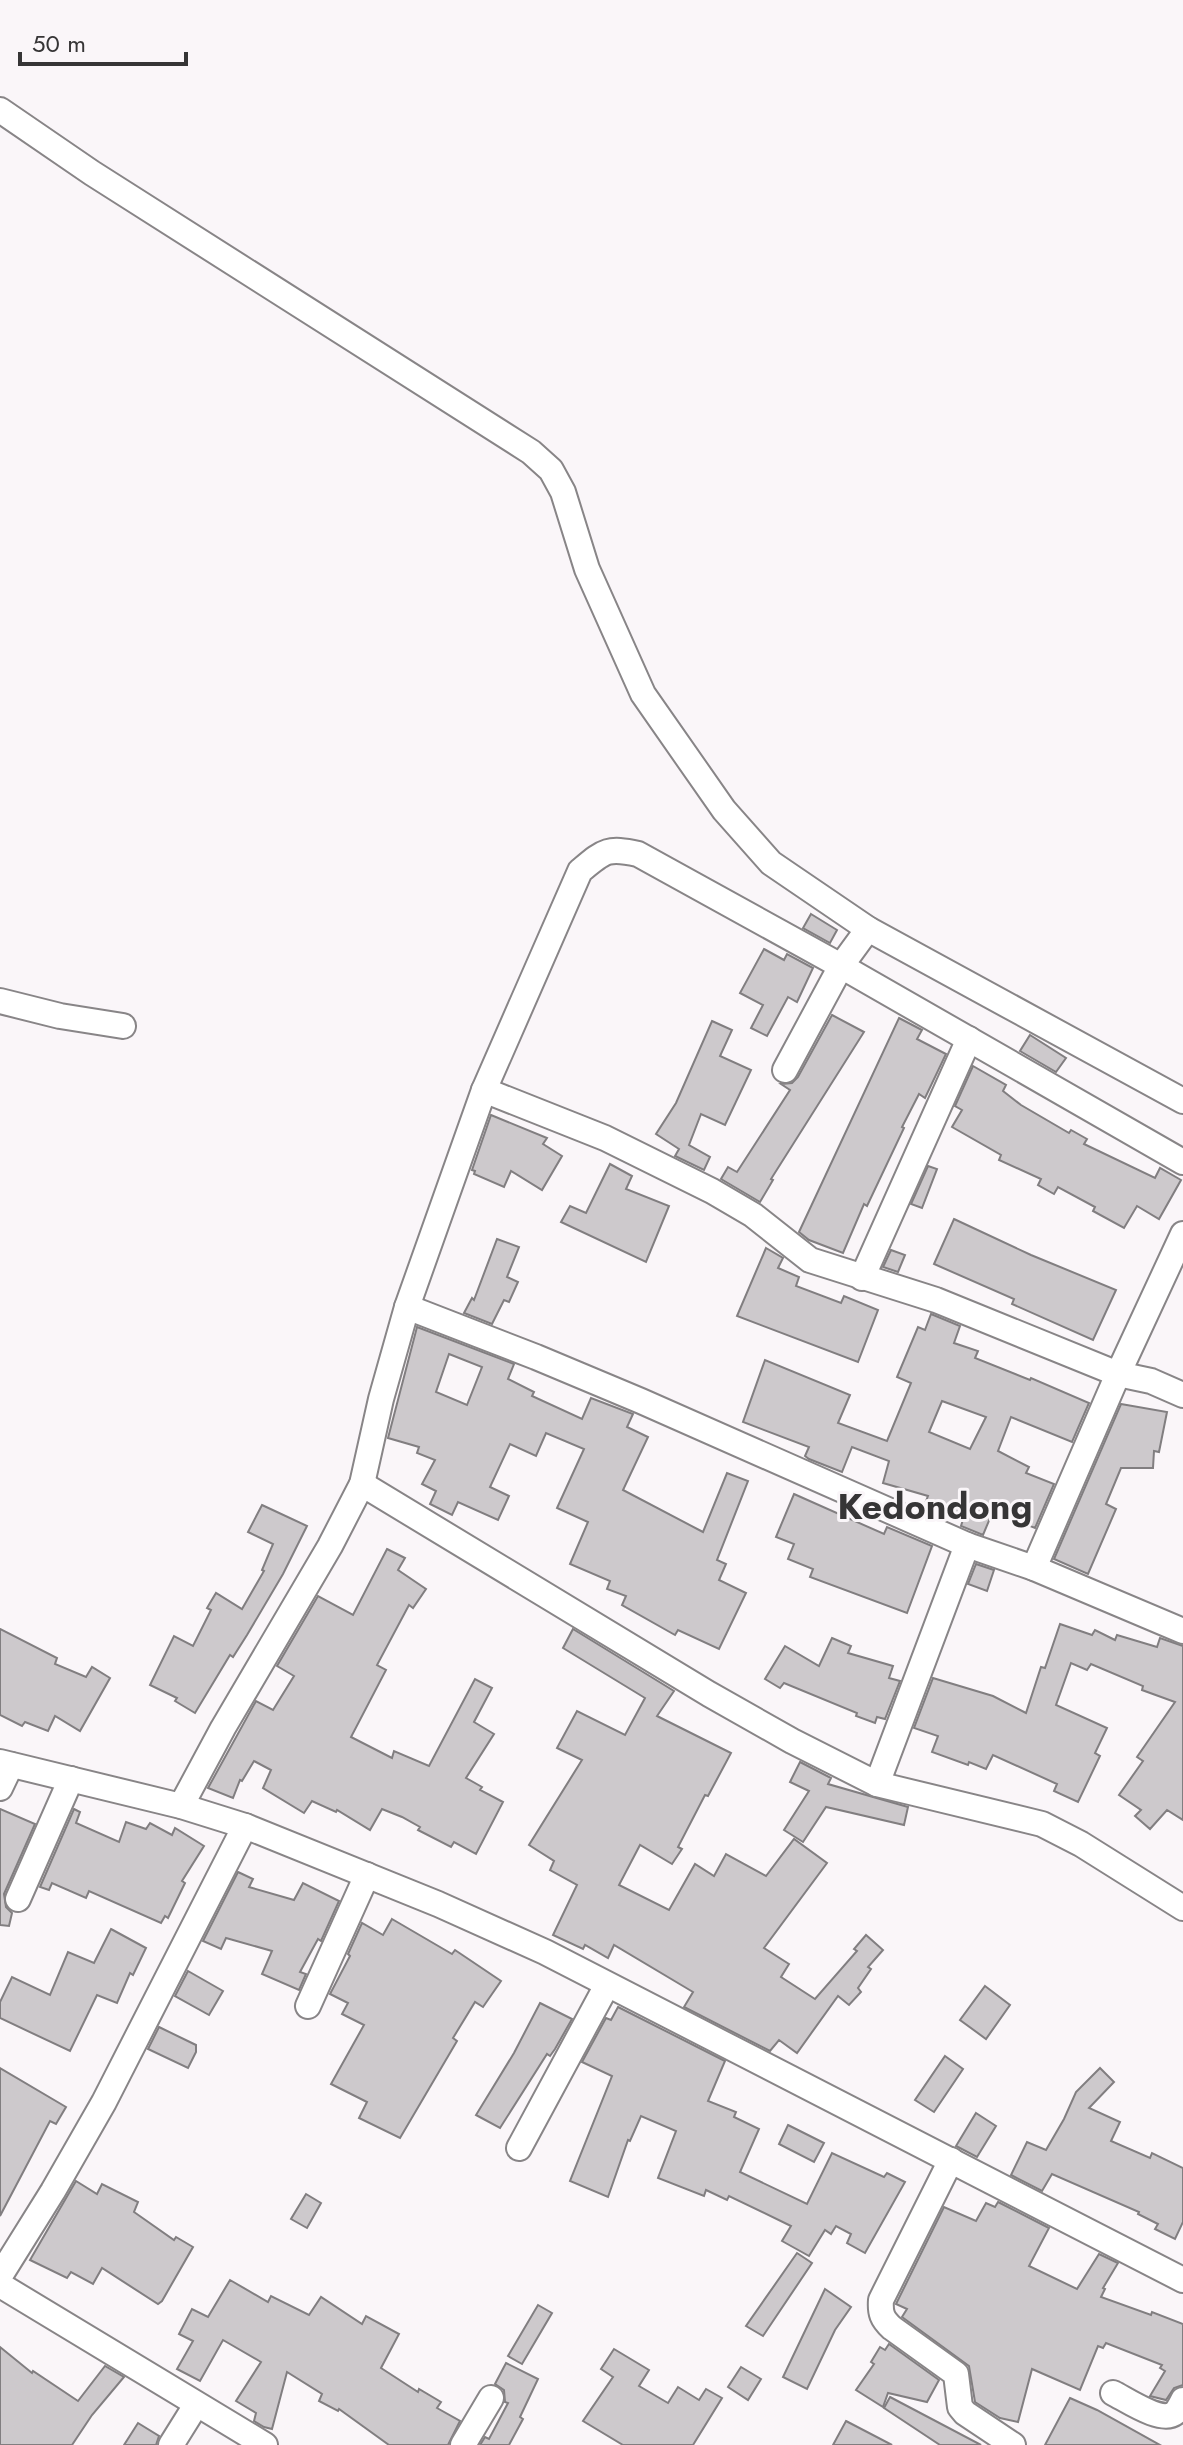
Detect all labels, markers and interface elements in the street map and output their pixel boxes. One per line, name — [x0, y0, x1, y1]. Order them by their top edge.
scale bar — [20, 16, 186, 66]
text: 50 m — [32, 26, 86, 61]
district label: Kedondong — [838, 1480, 1032, 1532]

